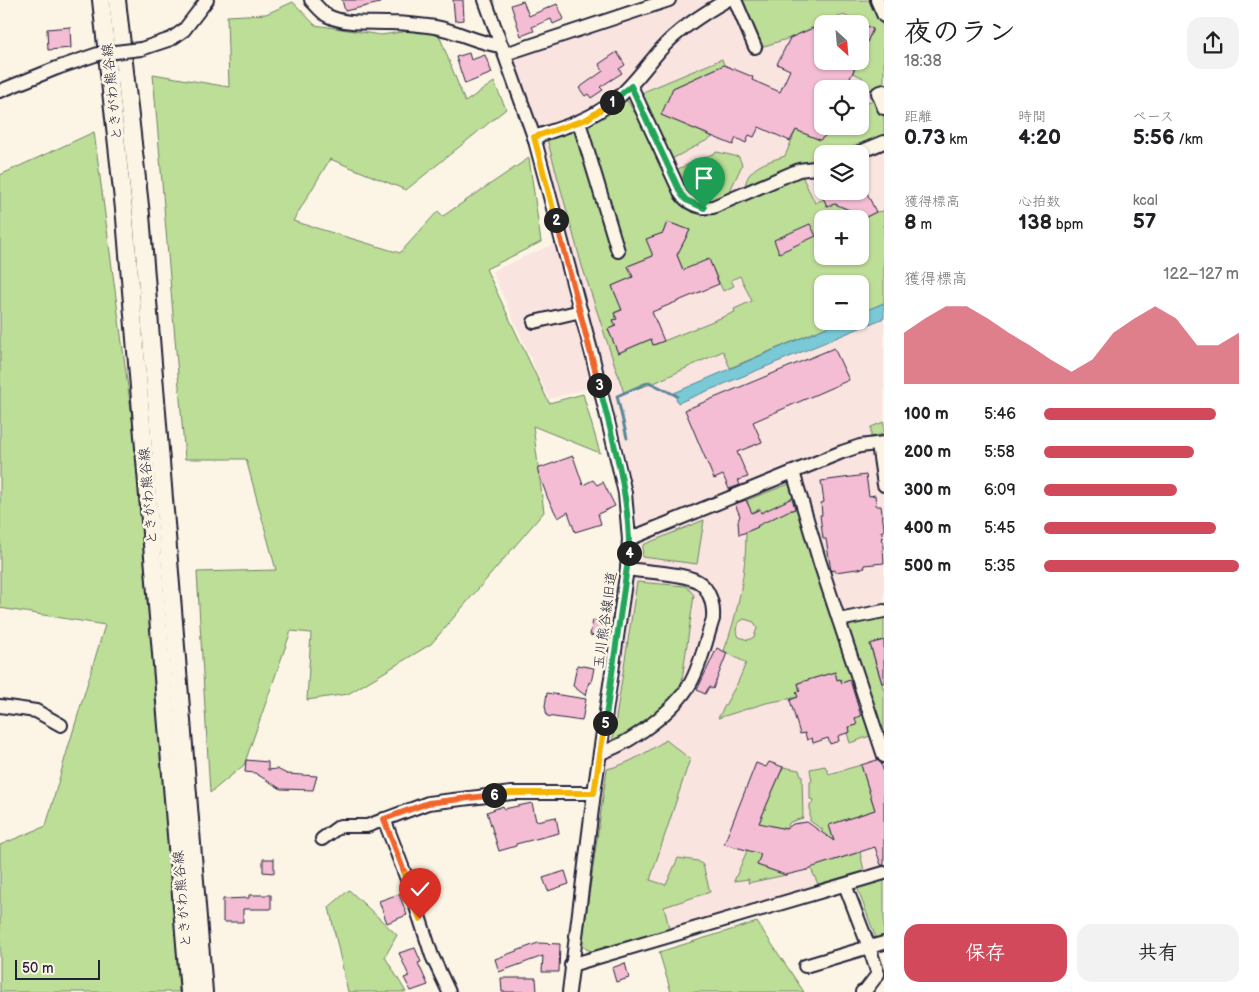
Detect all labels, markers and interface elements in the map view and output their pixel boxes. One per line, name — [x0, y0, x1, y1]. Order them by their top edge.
north arrow — [814, 15, 869, 70]
map controls — [814, 15, 869, 330]
text: 夜のラン — [904, 16, 1016, 49]
button: share — [1187, 17, 1239, 69]
street label: ときがわ熊谷線 — [98, 43, 126, 141]
text: 18:38 — [904, 52, 942, 71]
button: locate — [814, 80, 869, 135]
pin: 1 — [600, 90, 624, 114]
text: 1 — [610, 94, 615, 111]
text: 距離 — [904, 108, 932, 125]
text: 時間 — [1018, 108, 1046, 125]
text: ペース — [1133, 108, 1174, 125]
text: 0.73 — [904, 125, 946, 150]
text: 4:20 — [1018, 125, 1061, 150]
text: 5:56 — [1133, 125, 1175, 150]
text: km — [946, 131, 968, 148]
text: /km — [1175, 131, 1203, 148]
button: layers — [814, 145, 869, 200]
pin — [683, 157, 725, 208]
icon: arrive — [690, 164, 718, 192]
text: kcal — [1133, 192, 1158, 209]
text: 獲得標高 — [904, 193, 960, 210]
text: 心拍数 — [1018, 193, 1060, 210]
pin: 2 — [544, 208, 568, 232]
text: 57 — [1133, 209, 1156, 234]
button: + — [814, 210, 869, 265]
text: 8 — [904, 210, 917, 235]
text: 138 — [1018, 210, 1052, 235]
text: 2 — [552, 212, 561, 229]
text: m — [917, 216, 932, 233]
text: bpm — [1052, 216, 1083, 233]
text: 122–127 m — [1163, 265, 1239, 284]
text: 獲得標高 — [904, 270, 968, 289]
button: − — [814, 275, 869, 330]
pin: 3 — [586, 372, 612, 398]
text: 3 — [595, 377, 604, 394]
text: 100 m — [904, 405, 949, 424]
text: 5:46 — [984, 405, 1016, 424]
text: 200 m — [904, 443, 951, 462]
text: 5:58 — [984, 443, 1015, 462]
street label: ときがわ熊谷線 — [135, 447, 161, 545]
text: 300 m — [904, 481, 951, 500]
text: 6:09 — [984, 481, 1016, 500]
text: 400 m — [904, 519, 951, 538]
text: 5:45 — [984, 519, 1015, 538]
pin: 4 — [616, 540, 642, 566]
text: 4 — [625, 545, 634, 562]
text: 500 m — [904, 557, 951, 576]
text: 5:35 — [984, 557, 1015, 576]
street label: 玉川熊谷線旧道 — [590, 570, 620, 670]
pin: 5 — [592, 710, 618, 736]
text: 5 — [601, 715, 610, 732]
pin: 6 — [482, 782, 506, 808]
text: 6 — [490, 787, 499, 804]
street label: ときがわ熊谷線 — [169, 850, 195, 948]
pin — [399, 868, 441, 919]
icon: check — [406, 875, 434, 903]
button: 保存 — [904, 924, 1067, 982]
button: 共有 — [1077, 924, 1239, 982]
scale bar — [15, 957, 100, 980]
text: 50 m — [22, 960, 54, 977]

